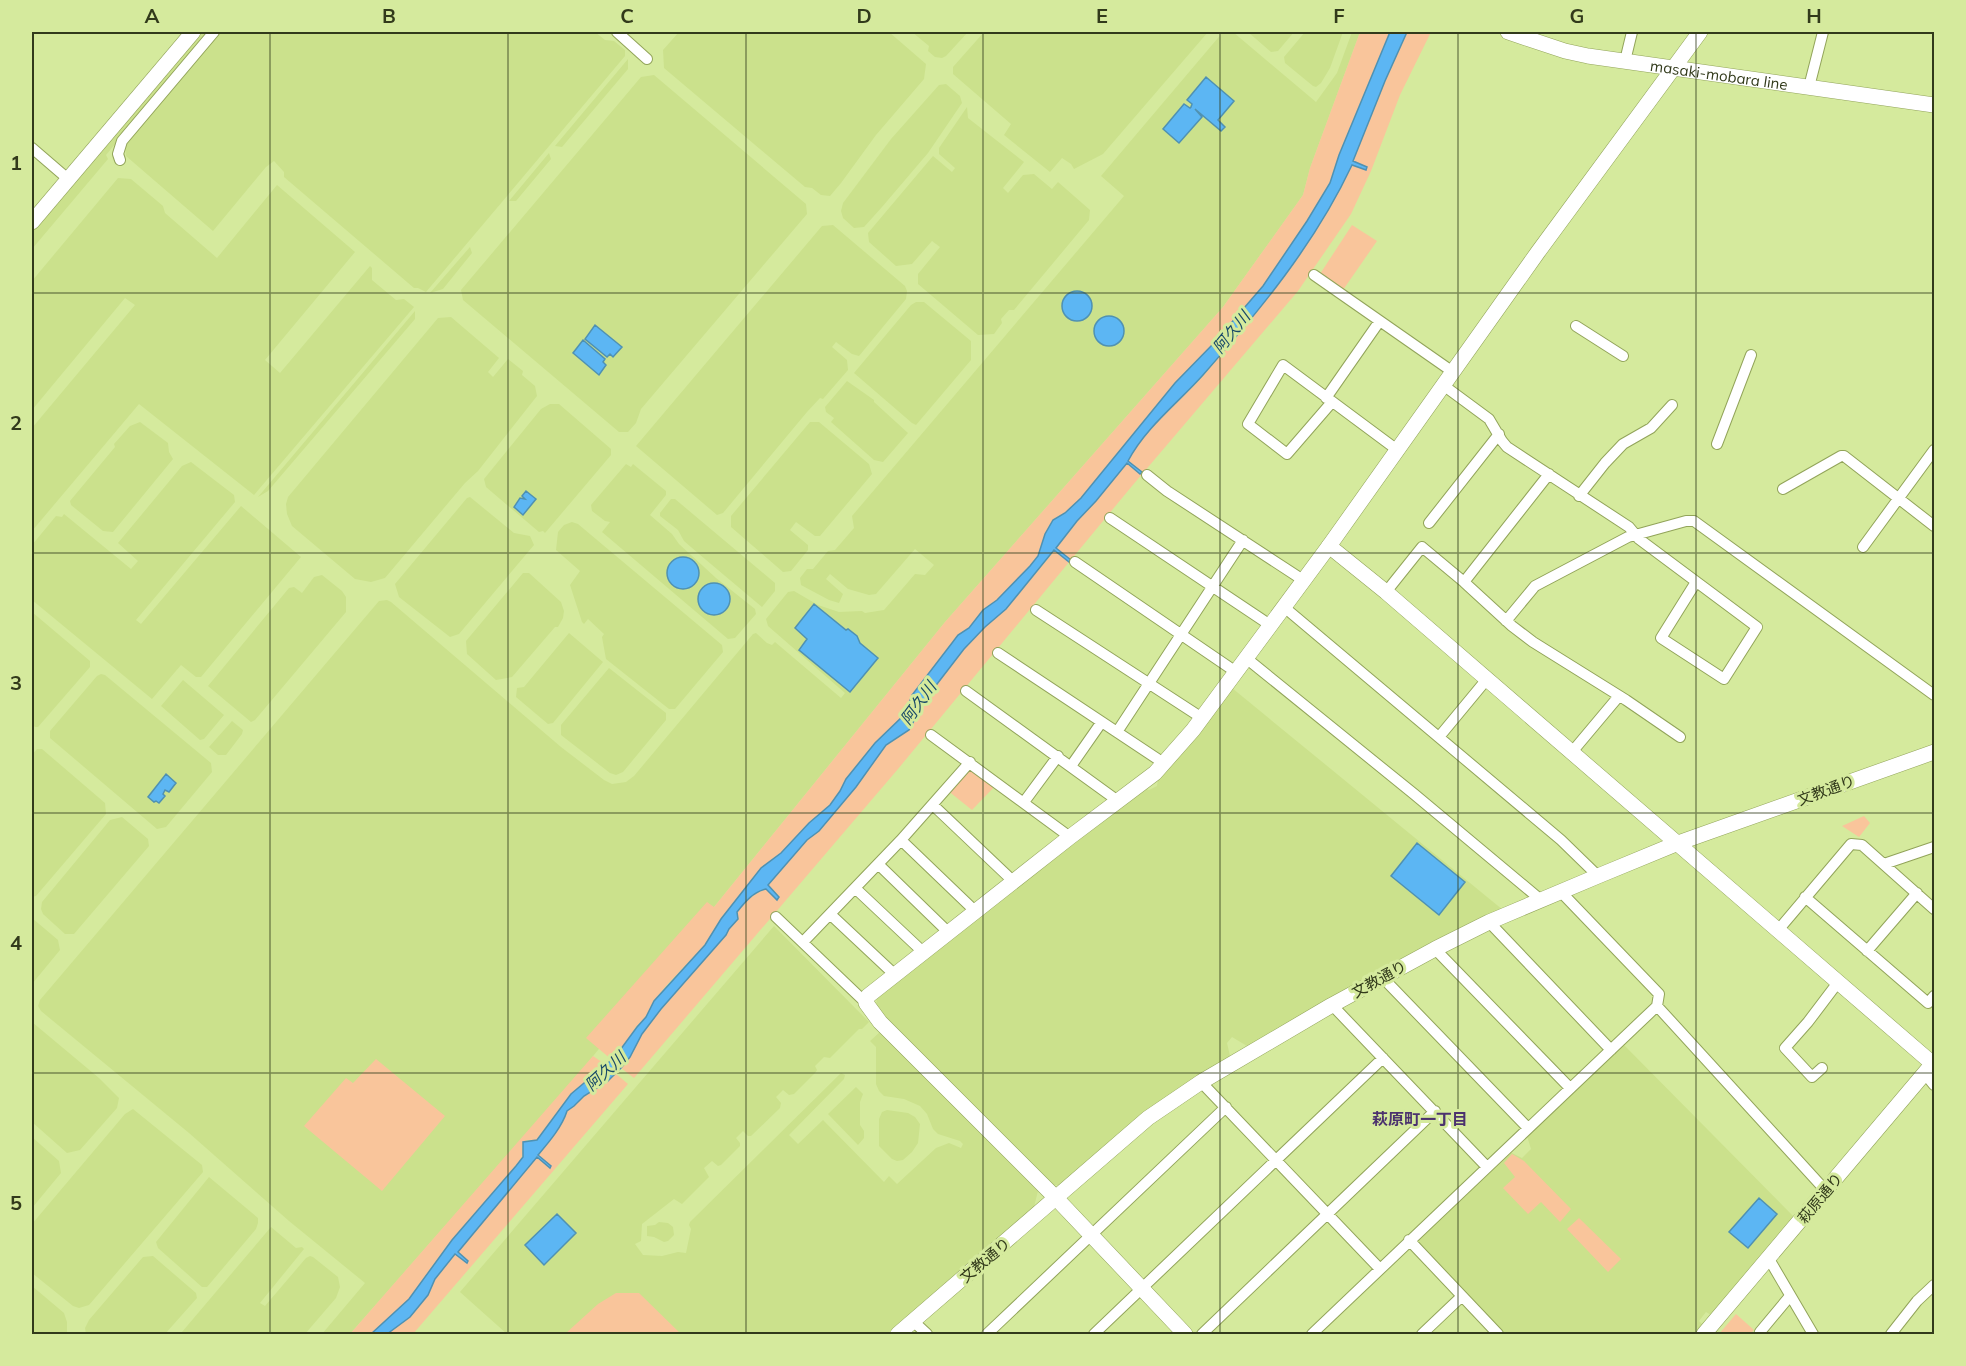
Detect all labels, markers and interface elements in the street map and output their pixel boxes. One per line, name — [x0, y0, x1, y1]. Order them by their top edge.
text: A — [145, 3, 160, 28]
text: B — [382, 3, 396, 28]
text: C — [620, 3, 634, 28]
text: D — [856, 3, 872, 28]
text: E — [1096, 3, 1108, 28]
text: F — [1333, 3, 1345, 28]
text: G — [1570, 3, 1584, 28]
text: H — [1806, 3, 1822, 28]
street label: masaki-mobara line — [1649, 55, 1789, 94]
text: 1 — [10, 150, 22, 175]
water label: 阿久川 — [1208, 306, 1255, 357]
text: 2 — [10, 410, 22, 435]
text: 3 — [10, 670, 22, 695]
water label: 阿久川 — [896, 676, 941, 728]
street label: 文教通り — [1795, 771, 1857, 809]
text: 4 — [10, 930, 22, 955]
street label: 文教通り — [1348, 956, 1410, 1002]
water label: 阿久川 — [581, 1046, 631, 1095]
district label: 萩原町一丁目 — [1372, 1109, 1468, 1129]
street label: 萩原通り — [1793, 1169, 1847, 1227]
text: 5 — [10, 1190, 22, 1215]
street label: 文教通り — [956, 1233, 1014, 1287]

